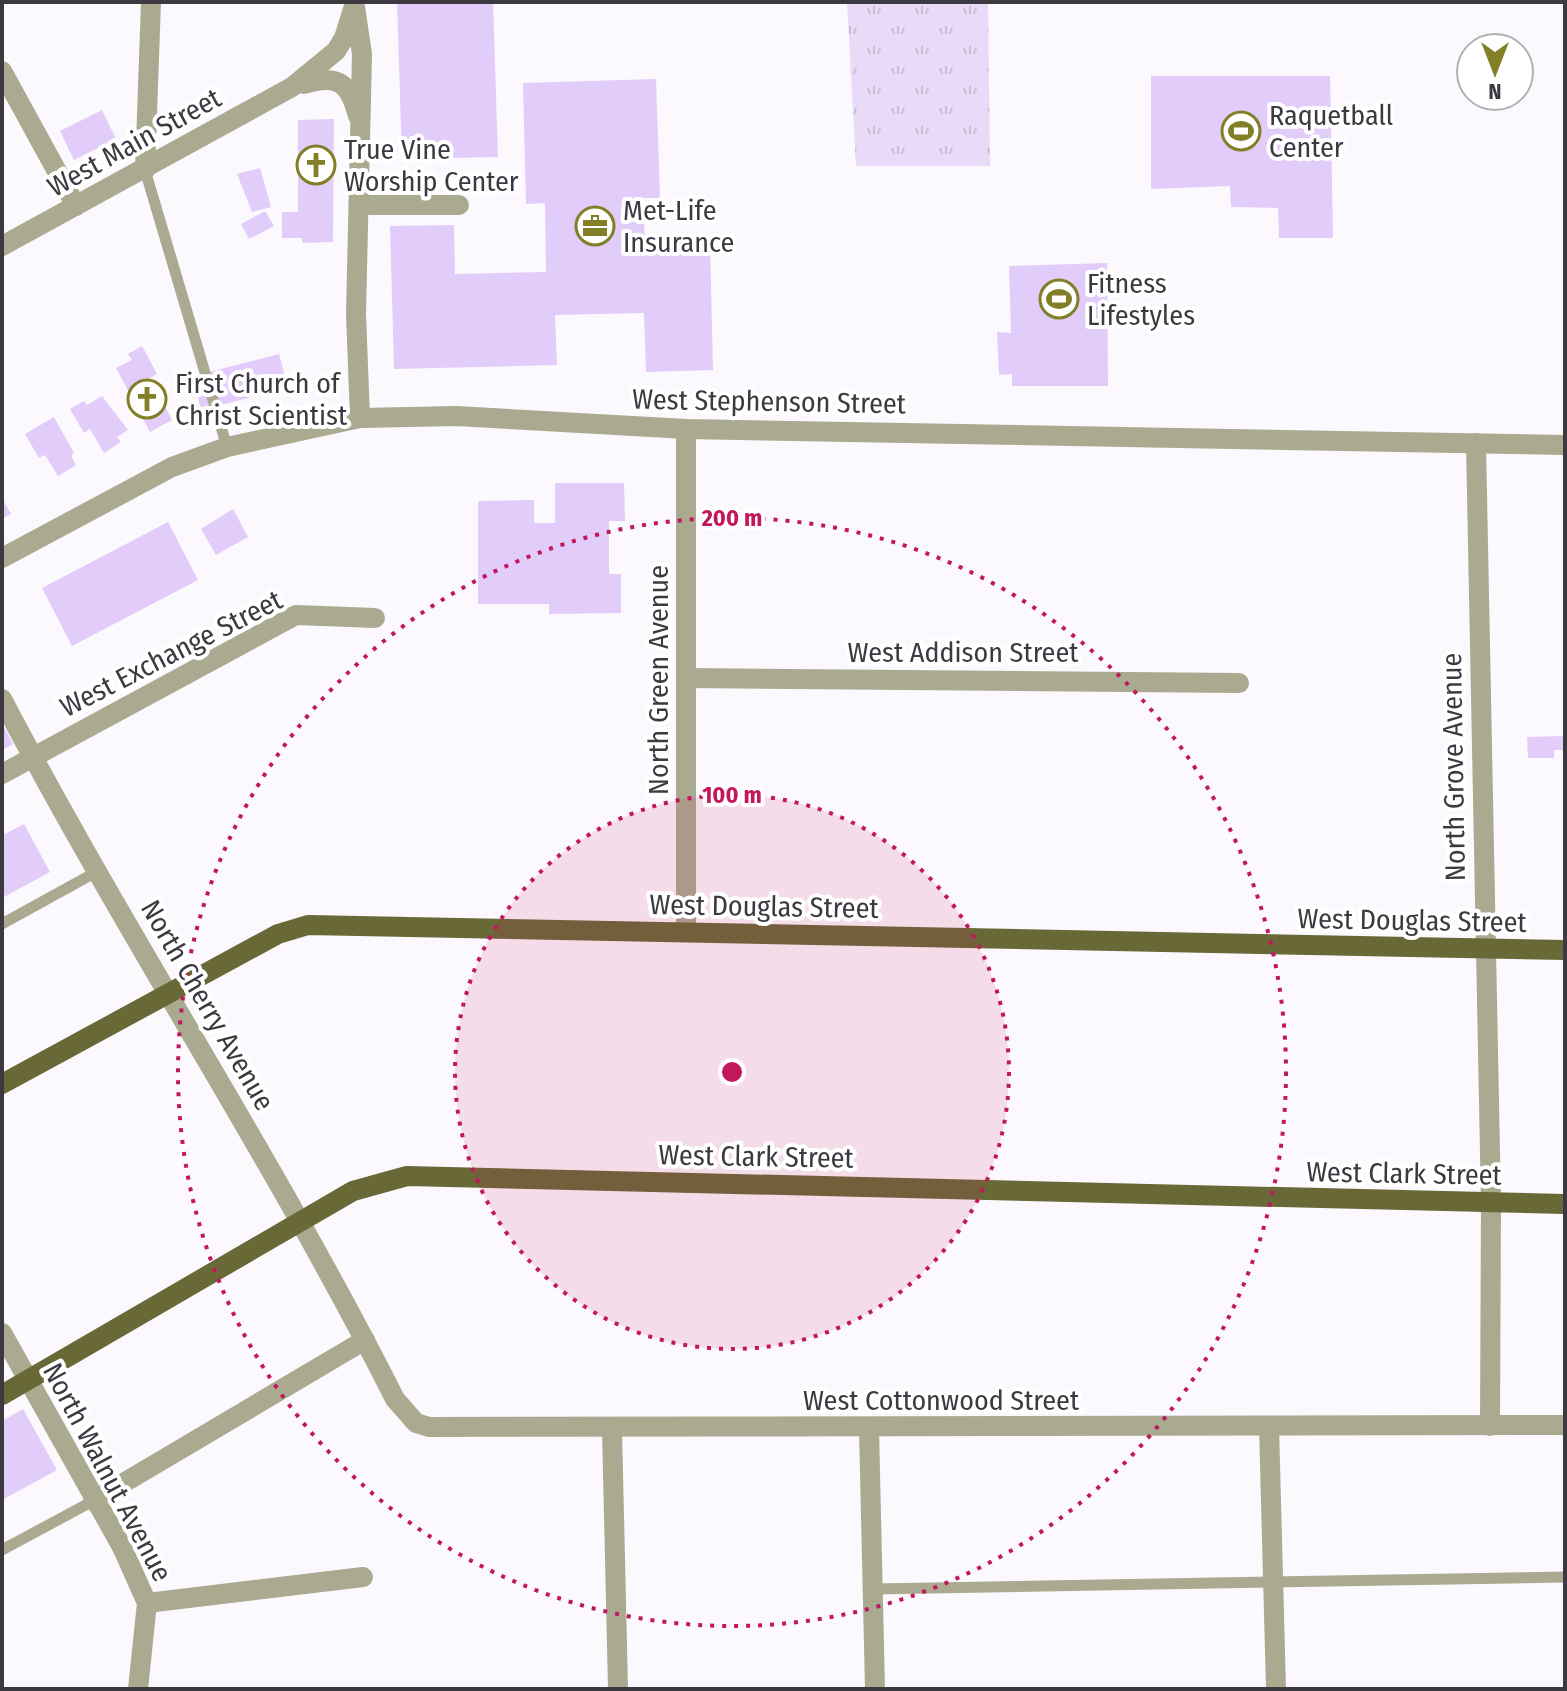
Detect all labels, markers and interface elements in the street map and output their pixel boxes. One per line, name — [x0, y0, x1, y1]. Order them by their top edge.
north arrow — [1455, 32, 1535, 112]
text: N — [1488, 78, 1502, 105]
street label: West Main Street — [42, 81, 227, 204]
place label: Raquetball Center — [1269, 99, 1393, 164]
sports icon: Raquetball Center — [1220, 110, 1262, 152]
place label: True Vine Worship Center — [344, 133, 519, 198]
church icon: True Vine Worship Center — [295, 144, 337, 186]
place label: Met-Life Insurance — [623, 194, 734, 259]
office icon: Met-Life Insurance — [574, 205, 616, 247]
place label: Fitness Lifestyles — [1087, 267, 1195, 332]
sports icon: Fitness Lifestyles — [1038, 278, 1080, 320]
place label: First Church of Christ Scientist — [175, 367, 348, 432]
church icon: First Church of Christ Scientist — [126, 378, 168, 420]
street label: West Stephenson Street — [632, 383, 907, 420]
text: 200 m — [701, 504, 762, 532]
street label: North Green Avenue — [642, 565, 675, 795]
street label: West Exchange Street — [55, 583, 288, 724]
street label: West Addison Street — [848, 636, 1079, 669]
street label: North Grove Avenue — [1435, 652, 1472, 882]
text: 100 m — [702, 781, 762, 809]
street label: West Douglas Street — [649, 888, 880, 925]
street label: North Cherry Avenue — [134, 894, 281, 1116]
street label: West Douglas Street — [1297, 902, 1528, 939]
centre of rings — [718, 1058, 746, 1086]
street label: West Clark Street — [658, 1138, 855, 1175]
street label: West Clark Street — [1306, 1155, 1503, 1192]
street label: North Walnut Avenue — [36, 1358, 179, 1587]
street label: West Cottonwood Street — [803, 1384, 1080, 1417]

